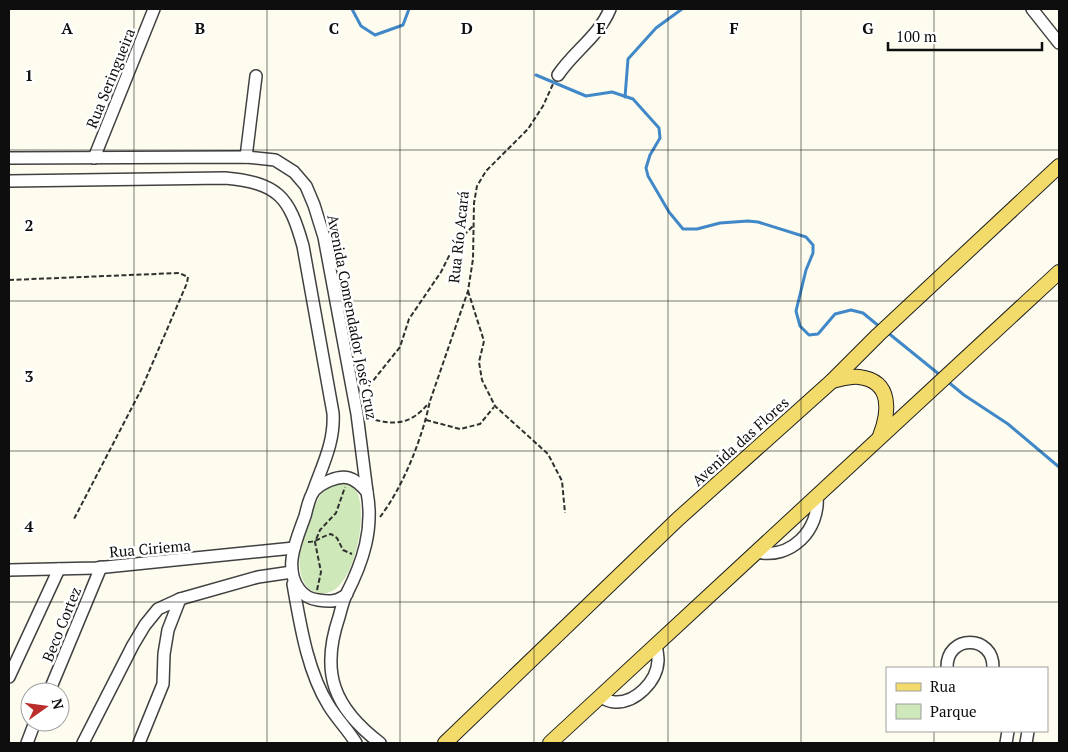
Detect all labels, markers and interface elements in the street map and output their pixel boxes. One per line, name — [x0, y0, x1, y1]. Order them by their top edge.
text: A — [61, 17, 73, 39]
text: B — [195, 17, 205, 39]
text: C — [329, 17, 339, 39]
text: D — [461, 17, 473, 39]
text: E — [596, 17, 606, 39]
text: F — [729, 17, 739, 39]
text: G — [862, 17, 874, 39]
scale bar — [888, 20, 1042, 52]
street label: Rua Seringueira — [81, 25, 139, 131]
text: 100 m — [896, 26, 937, 46]
text: 1 — [24, 64, 34, 86]
street label: Rua Río Acará — [443, 189, 473, 284]
street label: Avenida Comendador José Cruz — [323, 213, 383, 421]
text: 2 — [24, 214, 34, 236]
text: 3 — [24, 365, 34, 387]
street label: Avenida das Flores — [687, 392, 793, 490]
text: 4 — [24, 515, 34, 537]
street label: Rua Ciriema — [108, 534, 192, 562]
street label: Beco Cortez — [37, 584, 85, 664]
legend — [886, 667, 1048, 732]
text: Rua — [930, 676, 956, 696]
north arrow — [20, 682, 70, 732]
text: N — [48, 696, 69, 712]
text: Parque — [930, 701, 977, 721]

